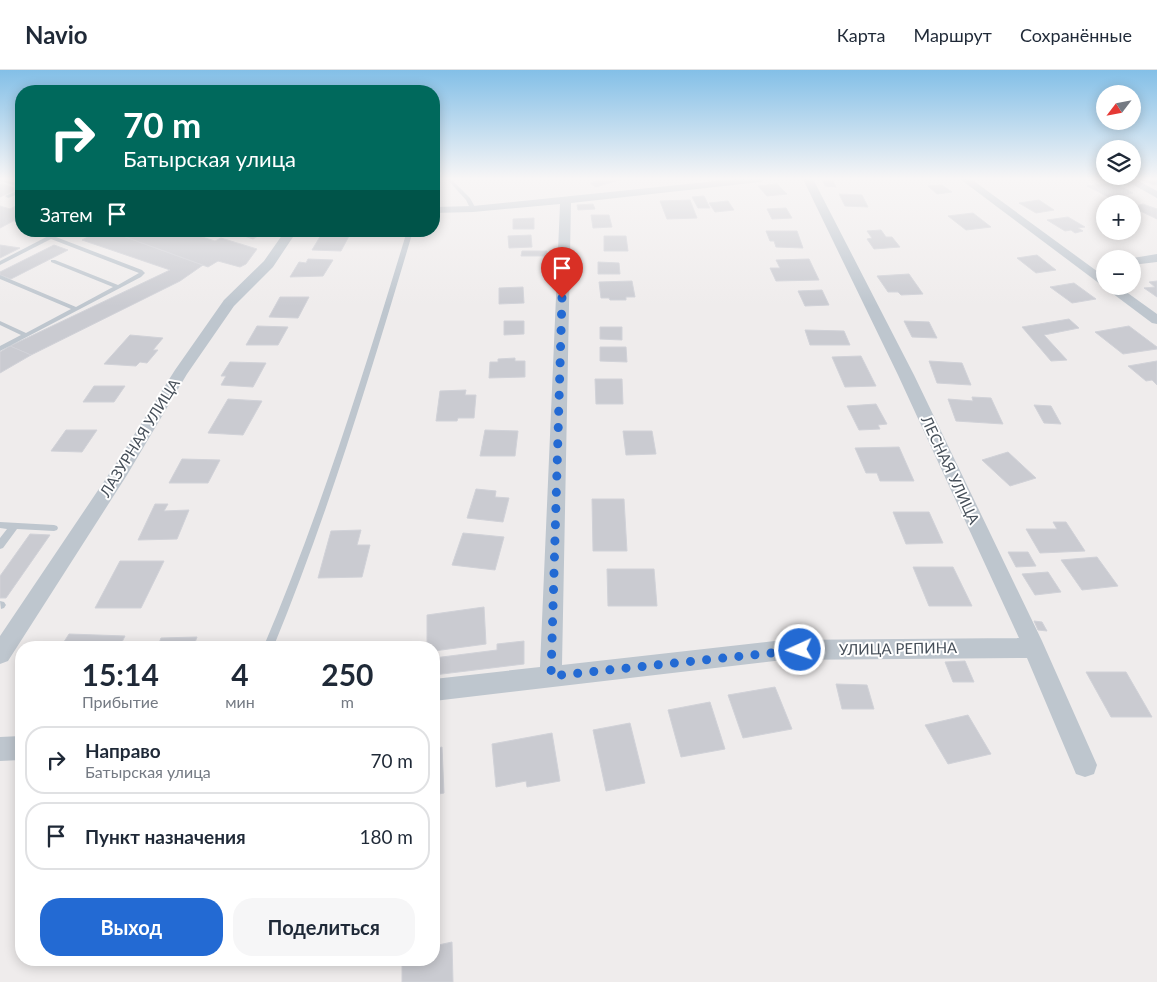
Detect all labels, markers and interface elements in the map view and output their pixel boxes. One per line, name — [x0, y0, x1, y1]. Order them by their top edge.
text: Navio — [25, 20, 88, 49]
text: Карта — [837, 24, 885, 46]
text: Маршрут — [913, 24, 992, 46]
text: Сохранённые — [1020, 24, 1132, 46]
north arrow — [1096, 85, 1141, 130]
map controls — [1096, 85, 1141, 295]
text: 70 m — [123, 103, 201, 145]
icon: right — [40, 105, 105, 170]
button: layers — [1096, 140, 1141, 185]
text: Батырская улица — [123, 145, 296, 172]
button: + — [1096, 195, 1141, 240]
icon: arrive — [103, 200, 131, 228]
text: Затем — [40, 203, 93, 226]
pin — [541, 247, 583, 298]
button: − — [1096, 250, 1141, 295]
icon: arrive — [548, 254, 576, 282]
street label: ЛАЗУРНАЯ УЛИЦА — [95, 374, 183, 501]
street label: ЛЕСНАЯ УЛИЦА — [918, 412, 984, 527]
position arrow — [773, 623, 825, 675]
street label: УЛИЦА РЕПИНА — [839, 638, 958, 658]
text: 15:14 — [81, 656, 159, 692]
text: 4 — [231, 656, 249, 692]
text: 250 — [321, 656, 374, 692]
text: Прибытие — [82, 692, 158, 711]
text: мин — [225, 692, 255, 711]
text: m — [341, 692, 354, 711]
text: Направо — [85, 739, 161, 762]
icon: right — [42, 746, 70, 774]
text: 70 m — [370, 749, 413, 772]
text: Батырская улица — [85, 762, 211, 781]
icon: arrive — [42, 822, 70, 850]
text: Пункт назначения — [85, 825, 246, 848]
text: 180 m — [359, 825, 413, 848]
button: Выход — [40, 898, 223, 956]
button: Поделиться — [233, 898, 415, 956]

